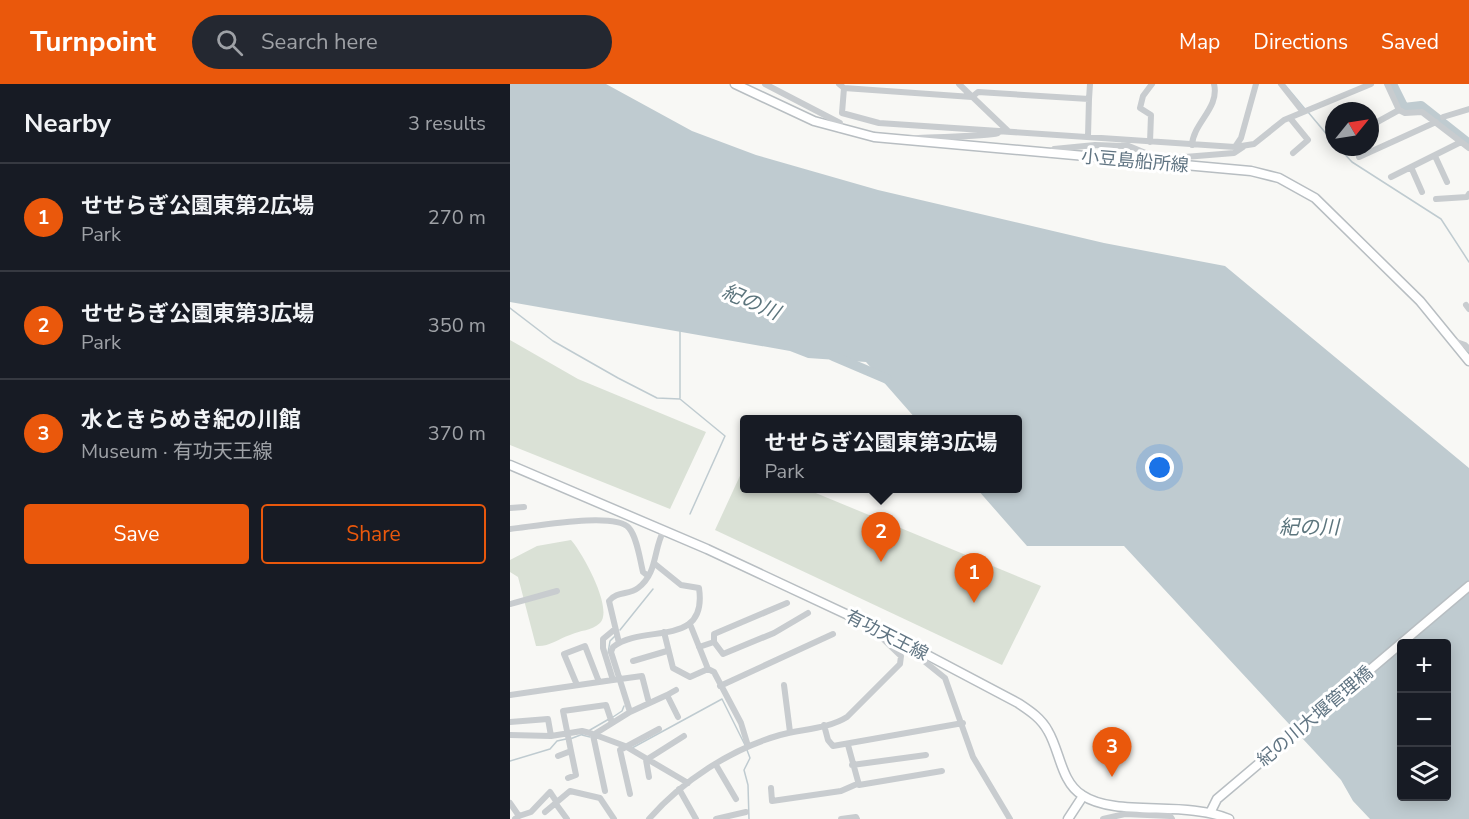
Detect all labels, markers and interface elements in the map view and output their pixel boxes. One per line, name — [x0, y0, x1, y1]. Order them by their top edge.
search box — [192, 15, 612, 69]
text: Turnpoint — [30, 23, 156, 61]
icon: search — [213, 26, 246, 59]
text: Search here — [261, 27, 378, 57]
text: Map — [1179, 28, 1220, 56]
text: Directions — [1253, 28, 1348, 56]
text: Saved — [1381, 28, 1439, 56]
north arrow — [1325, 102, 1379, 156]
text: Nearby — [24, 106, 111, 141]
text: 3 results — [408, 110, 486, 137]
street label: 小豆島船所線 — [1080, 144, 1190, 178]
text: せせらぎ公園東第2広場 — [81, 191, 314, 221]
text: 1 — [38, 204, 50, 231]
text: 270 m — [428, 204, 486, 231]
text: Park — [81, 221, 121, 248]
water label: 紀の川 — [718, 278, 786, 327]
text: せせらぎ公園東第3広場 — [81, 299, 314, 329]
text: 2 — [38, 312, 50, 339]
text: 350 m — [428, 312, 486, 339]
text: Park — [81, 329, 121, 356]
text: 水ときらめき紀の川館 — [81, 405, 301, 435]
popup — [740, 415, 1022, 493]
text: 3 — [38, 420, 50, 447]
text: 370 m — [428, 420, 486, 447]
text: せせらぎ公園東第3広場 — [764, 428, 998, 458]
text: Museum · 有功天王線 — [81, 438, 273, 465]
your location — [1145, 453, 1174, 482]
text: Park — [764, 458, 804, 485]
button: Save — [24, 504, 249, 564]
button: Share — [261, 504, 486, 564]
pin: 2 — [862, 512, 901, 562]
water label: 紀の川 — [1279, 514, 1341, 541]
pin: 1 — [954, 554, 994, 603]
street label: 有功天王線 — [841, 604, 933, 666]
map controls — [1397, 639, 1451, 801]
button: + — [1397, 639, 1451, 693]
street label: 紀の川大堰管理橋 — [1252, 661, 1378, 771]
button: − — [1397, 693, 1451, 747]
pin: 3 — [1092, 728, 1132, 777]
button: layers — [1397, 747, 1451, 801]

